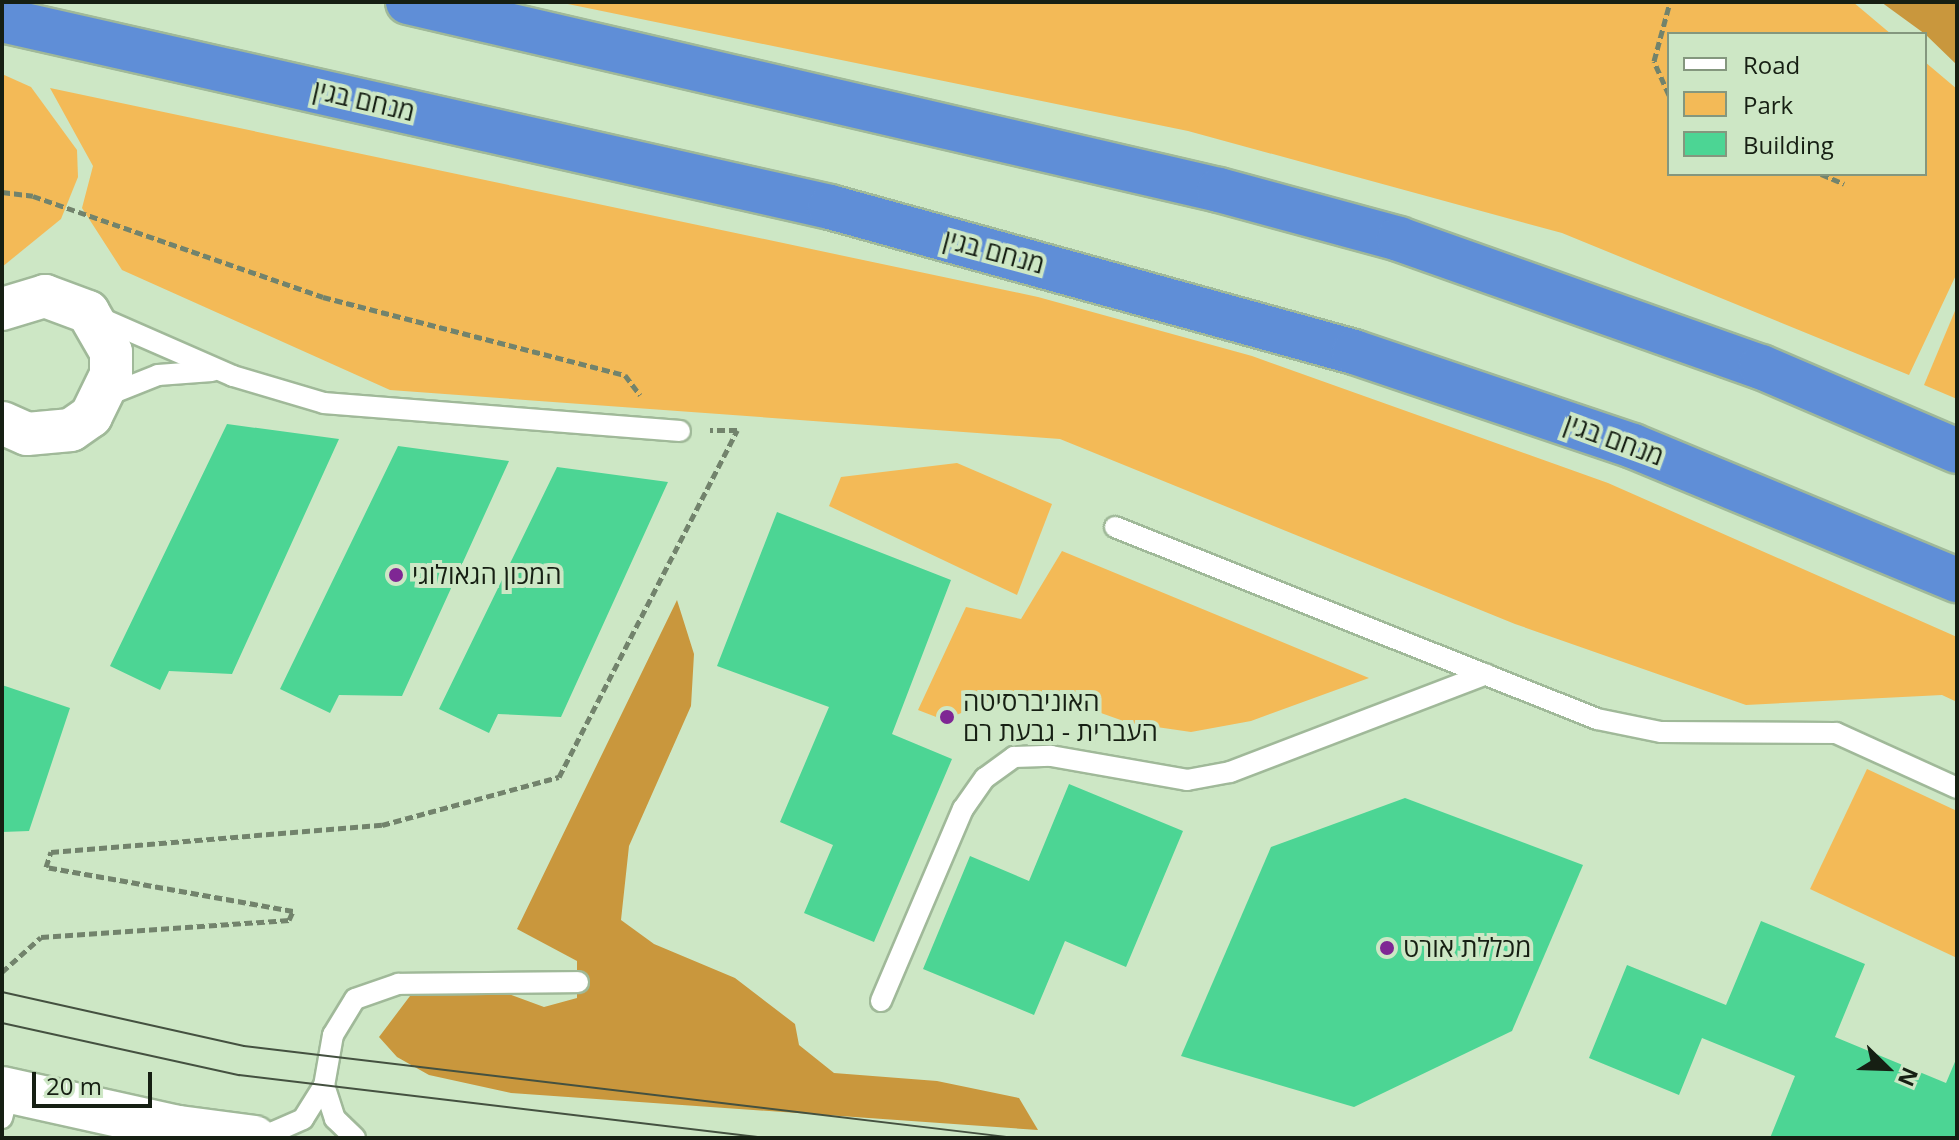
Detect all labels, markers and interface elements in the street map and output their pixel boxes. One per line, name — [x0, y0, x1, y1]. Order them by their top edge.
legend — [1667, 32, 1927, 176]
text: Road — [1743, 48, 1800, 81]
street label: מנחם בגין — [310, 74, 418, 128]
text: Park — [1743, 88, 1793, 121]
text: Building — [1743, 128, 1834, 161]
street label: מנחם בגין — [940, 224, 1048, 280]
street label: מנחם בגין — [1560, 408, 1668, 472]
place label: המכון הגאולוגי — [412, 559, 562, 591]
marker: המכון הגאולוגי — [387, 566, 405, 584]
place label: האוניברסיטה העברית - גבעת רם — [963, 686, 1158, 748]
marker: האוניברסיטה העברית - גבעת רם — [938, 708, 956, 726]
place label: מכללת אורט — [1403, 932, 1531, 964]
marker: מכללת אורט — [1378, 939, 1396, 957]
north arrow — [1847, 1028, 1927, 1108]
scale bar — [36, 1056, 156, 1106]
text: N — [1892, 1063, 1926, 1091]
text: 20 m — [46, 1069, 102, 1102]

